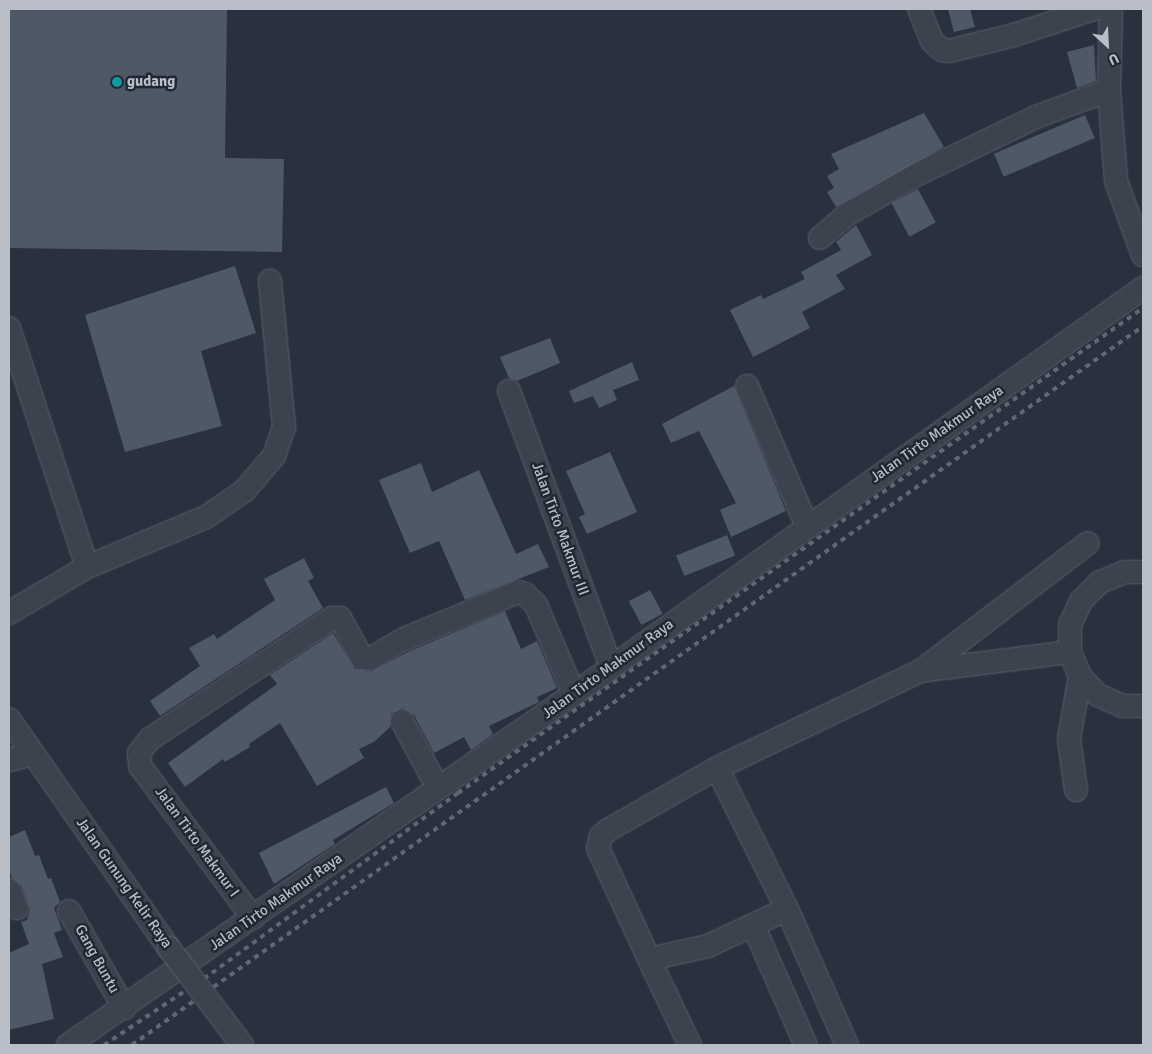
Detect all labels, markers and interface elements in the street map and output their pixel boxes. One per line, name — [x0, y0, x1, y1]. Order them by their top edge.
north arrow — [1082, 20, 1132, 70]
text: U — [1106, 49, 1121, 69]
place label: gudang — [127, 73, 175, 91]
marker: gudang — [111, 76, 123, 88]
street label: Jalan Tirto Makmur Raya — [867, 381, 1007, 487]
street label: Jalan Tirto Makmur III — [528, 460, 592, 598]
street label: Jalan Tirto Makmur Raya — [539, 615, 677, 723]
street label: Jalan Tirto Makmur I — [151, 783, 243, 901]
street label: Jalan Gunung Kelir Raya — [72, 814, 176, 952]
street label: Jalan Tirto Makmur Raya — [206, 849, 346, 955]
street label: Gang Buntu — [71, 922, 123, 996]

